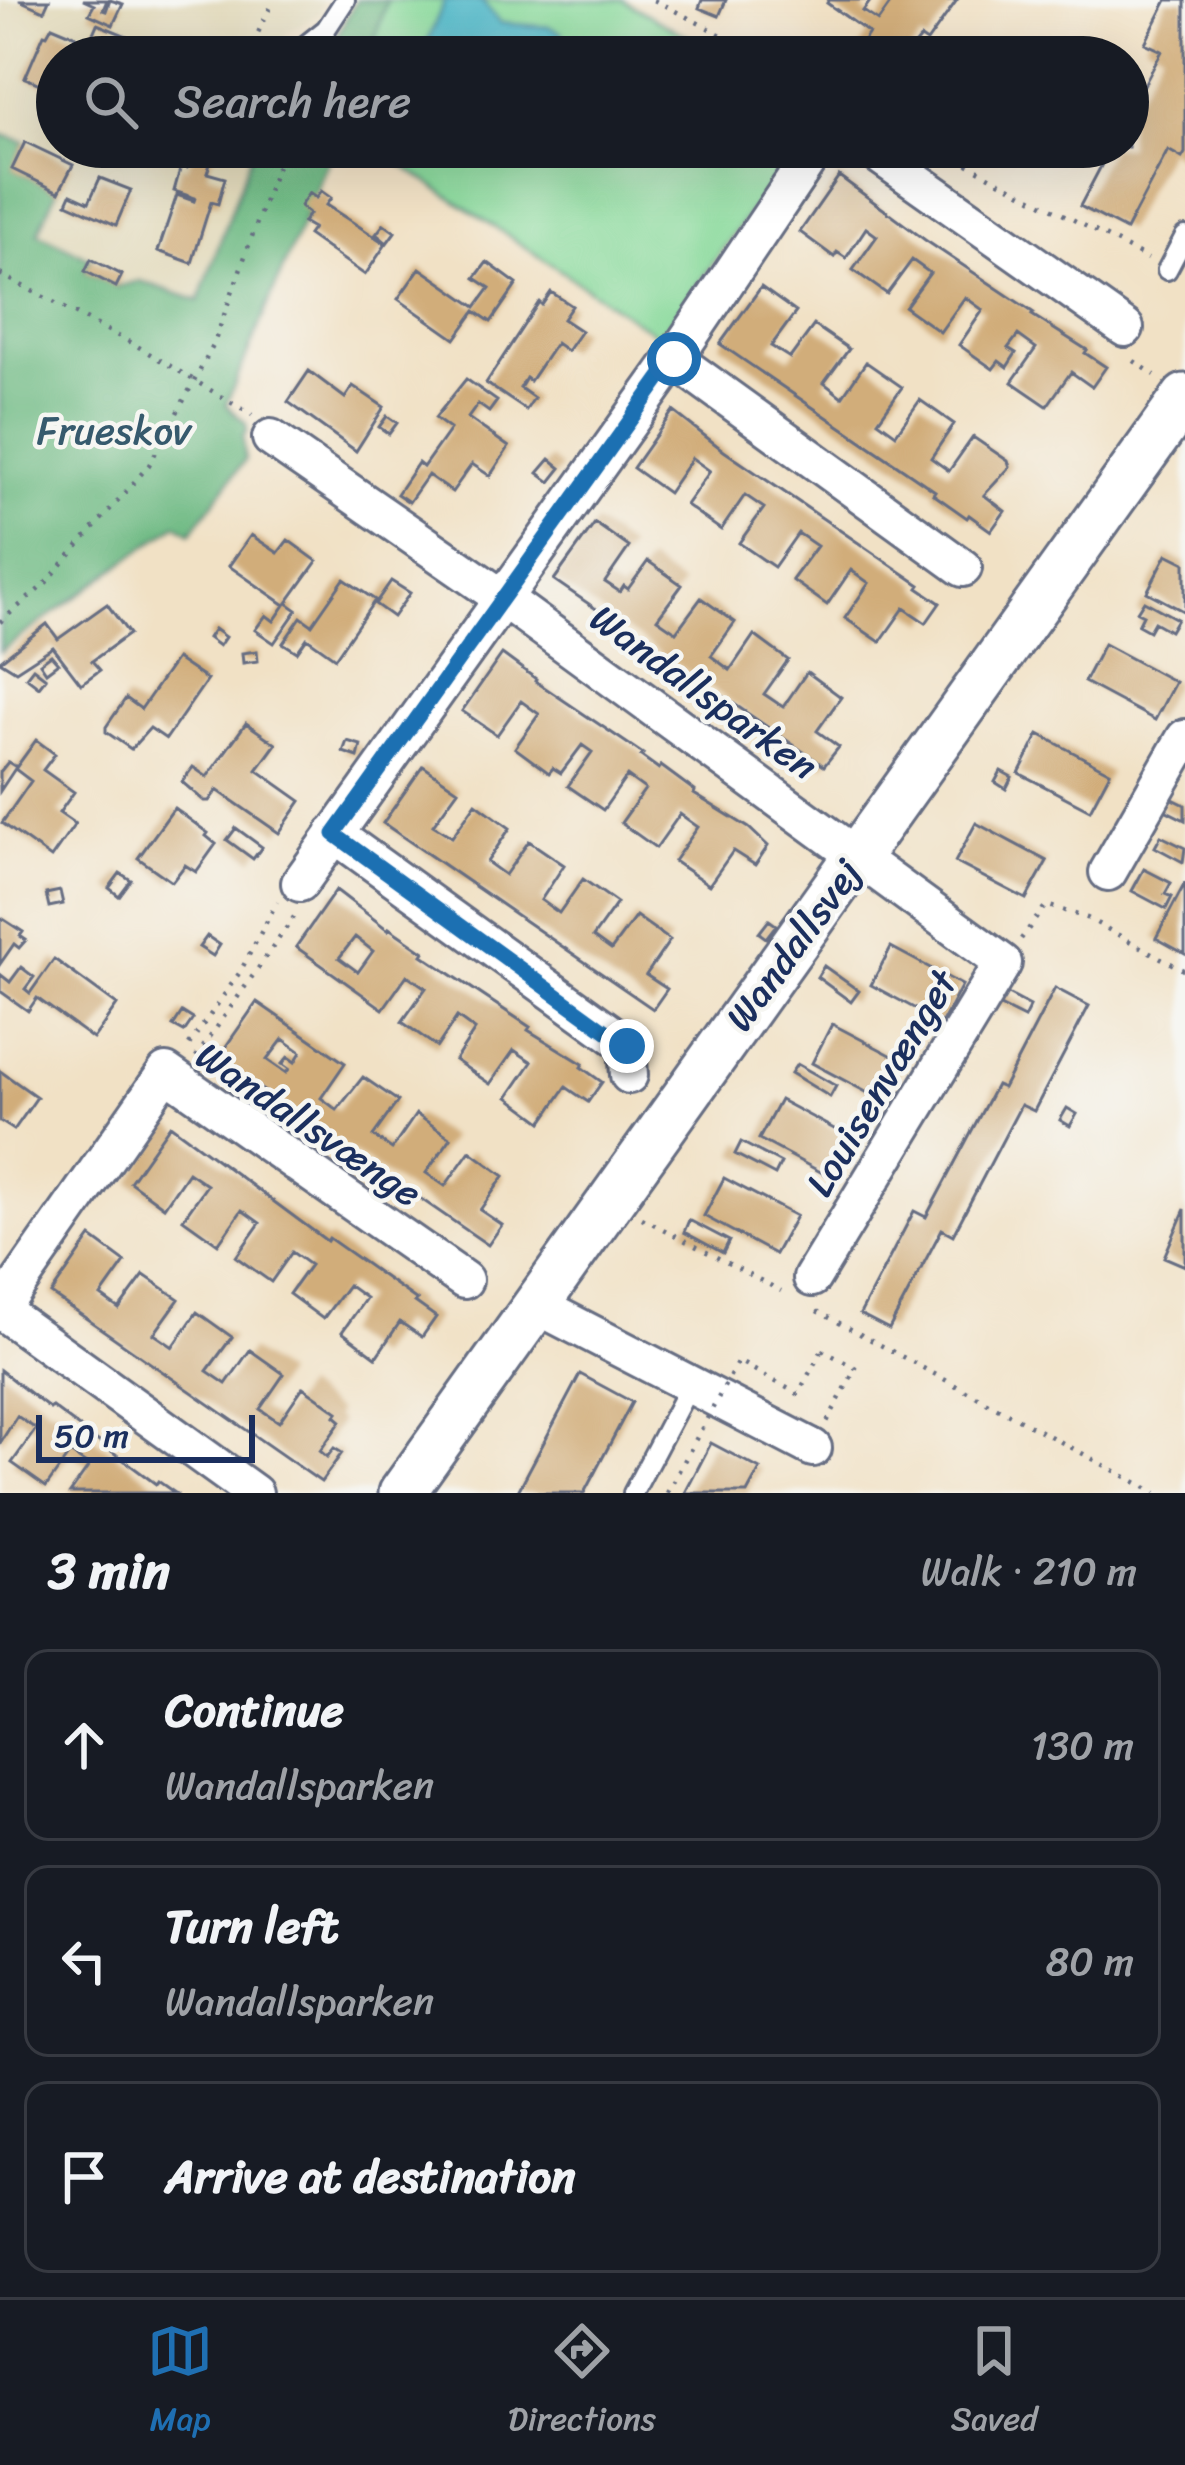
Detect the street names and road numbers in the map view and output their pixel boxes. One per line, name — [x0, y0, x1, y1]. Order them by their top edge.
street label: Wandallsparken — [575, 585, 833, 799]
street label: Wandallsvej — [706, 843, 880, 1046]
street label: Louisenvænget — [786, 955, 977, 1210]
street label: Wandallsvænge — [181, 1022, 437, 1226]

